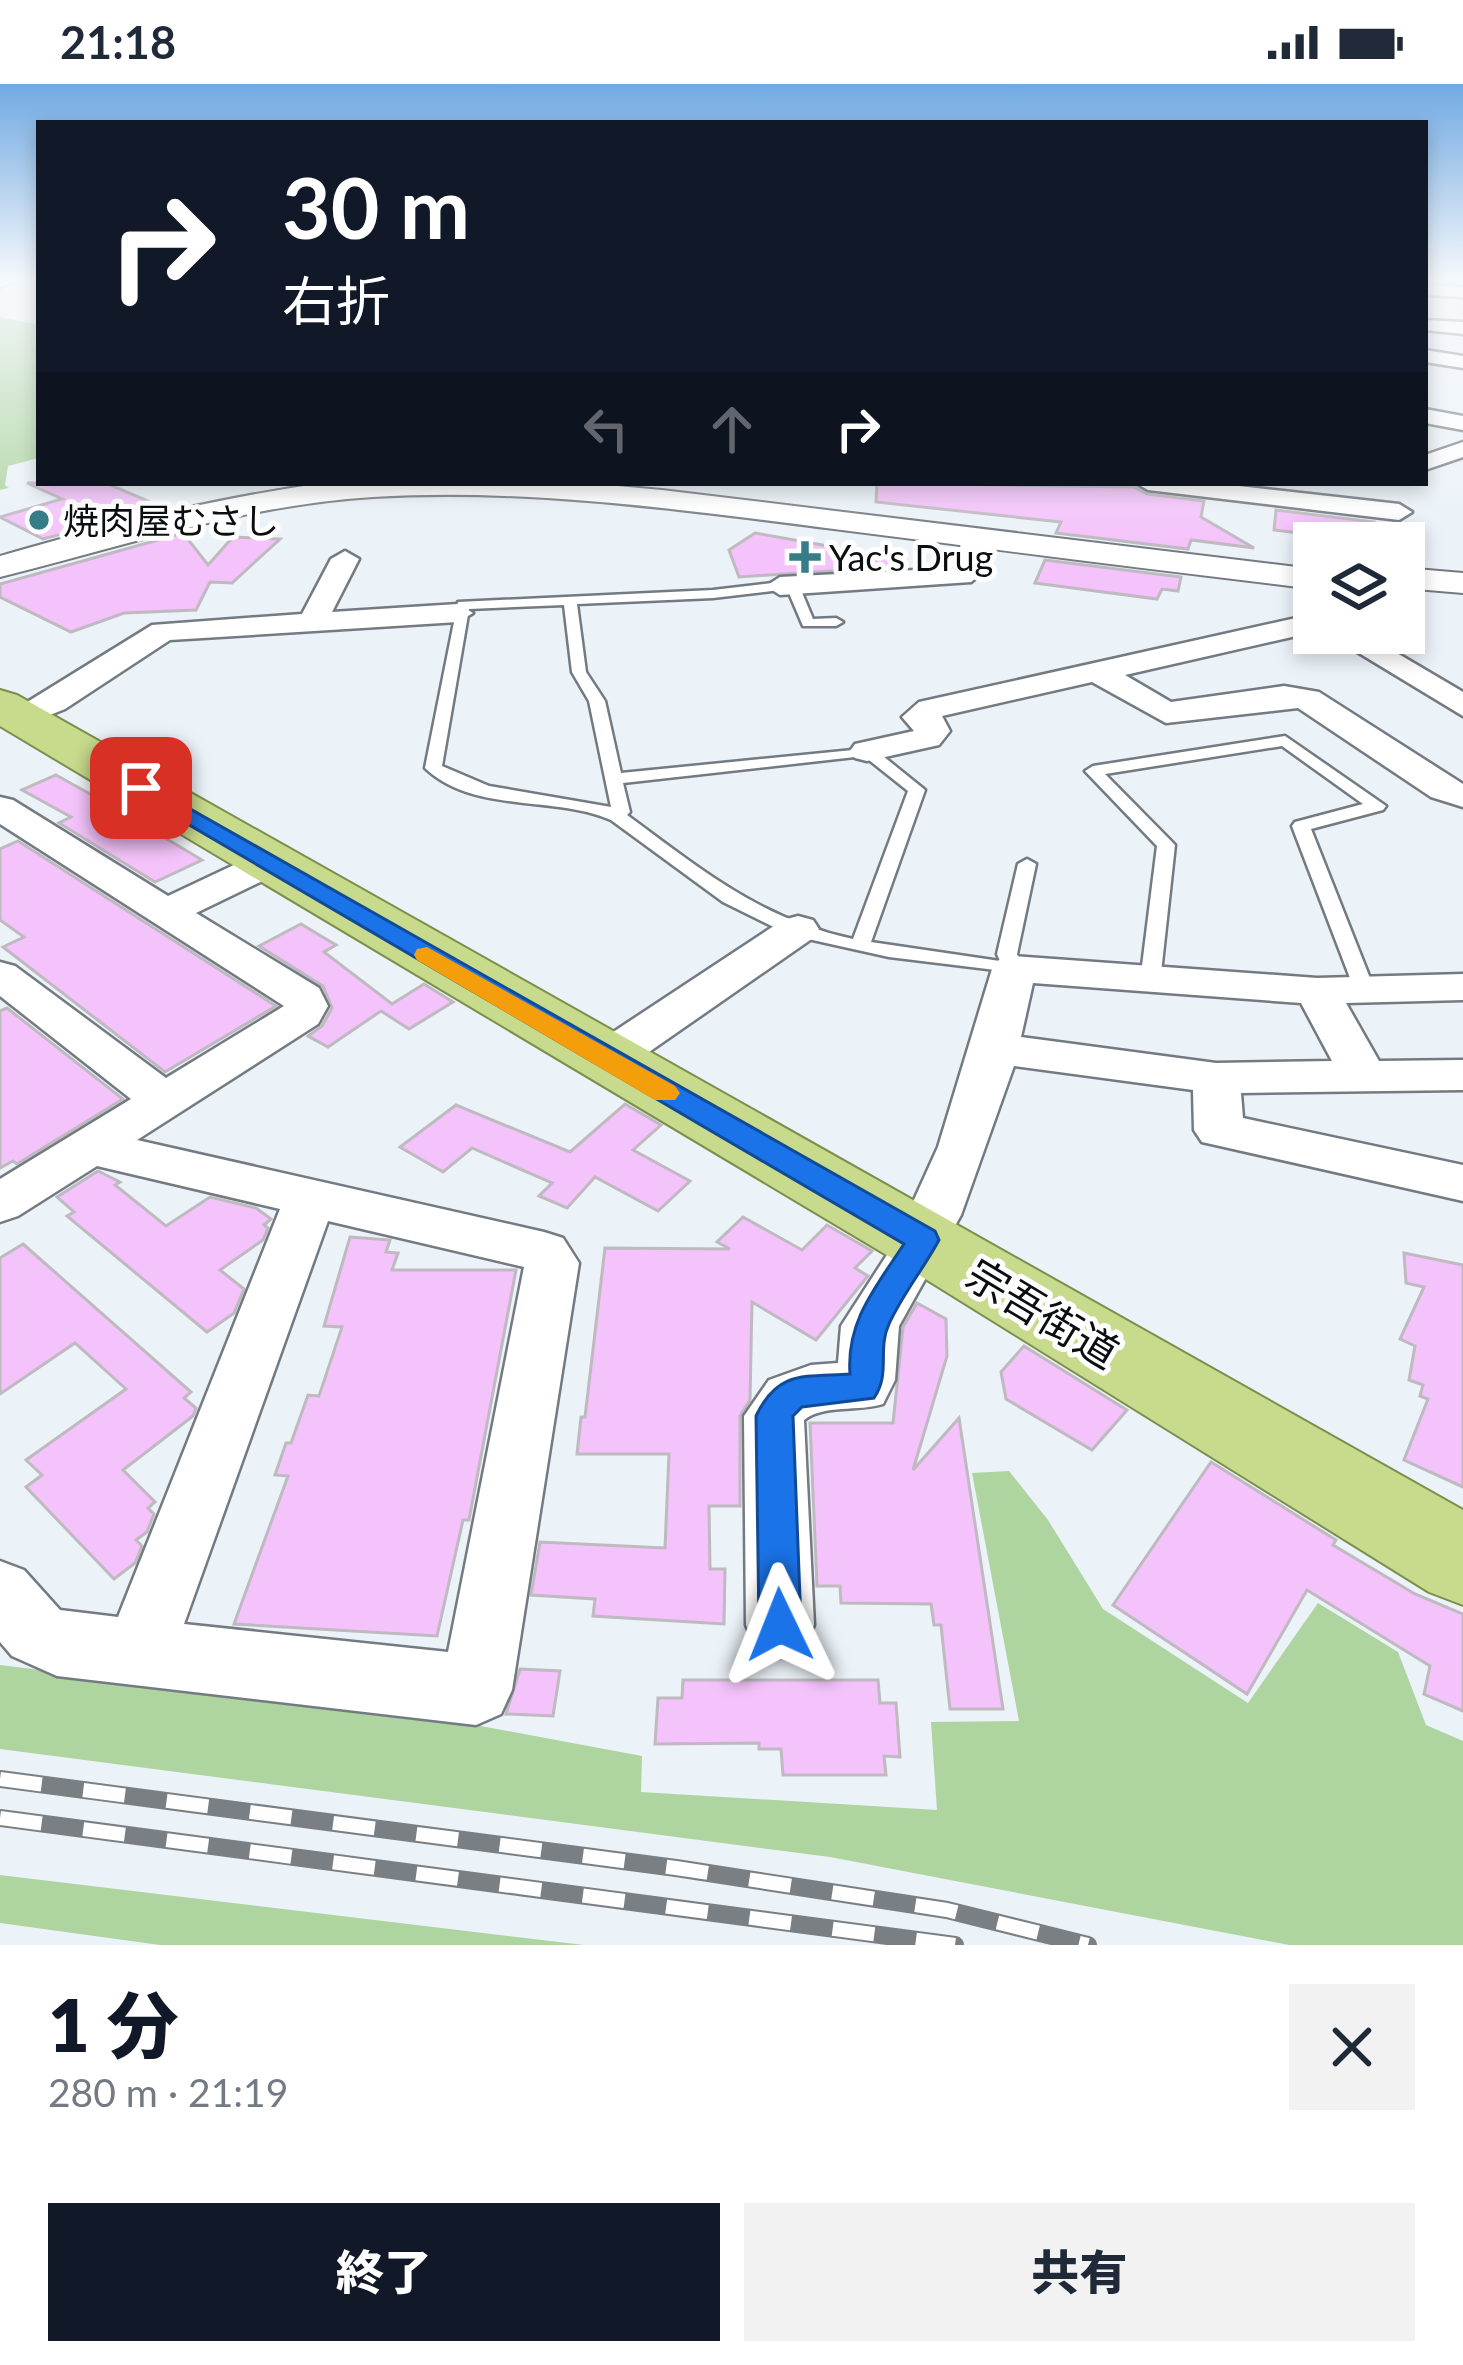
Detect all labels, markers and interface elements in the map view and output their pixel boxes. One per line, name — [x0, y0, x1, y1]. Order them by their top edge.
text: 21:18 — [60, 15, 176, 69]
text: 30 m — [282, 156, 470, 257]
icon: right — [84, 168, 240, 324]
text: 右折 — [282, 268, 390, 333]
icon: left — [573, 396, 639, 462]
icon: ahead — [699, 396, 765, 462]
icon: right — [825, 396, 891, 462]
place label: 焼肉屋むさし — [63, 498, 279, 542]
marker: 焼肉屋むさし — [26, 507, 52, 533]
map controls — [1293, 522, 1425, 654]
button: layers — [1293, 522, 1425, 654]
place label: Yac's Drug — [829, 535, 993, 579]
marker: Yac's Drug — [792, 544, 818, 570]
pin — [90, 737, 192, 839]
icon: arrive — [108, 755, 174, 821]
street label: 宗吾街道 — [958, 1248, 1128, 1378]
position arrow — [717, 1562, 843, 1688]
text: 1 分 — [48, 1981, 178, 2067]
button: close — [1289, 1984, 1415, 2110]
text: 280 m · 21:19 — [48, 2069, 288, 2115]
button: 終了 — [48, 2203, 720, 2341]
button: 共有 — [744, 2203, 1415, 2341]

